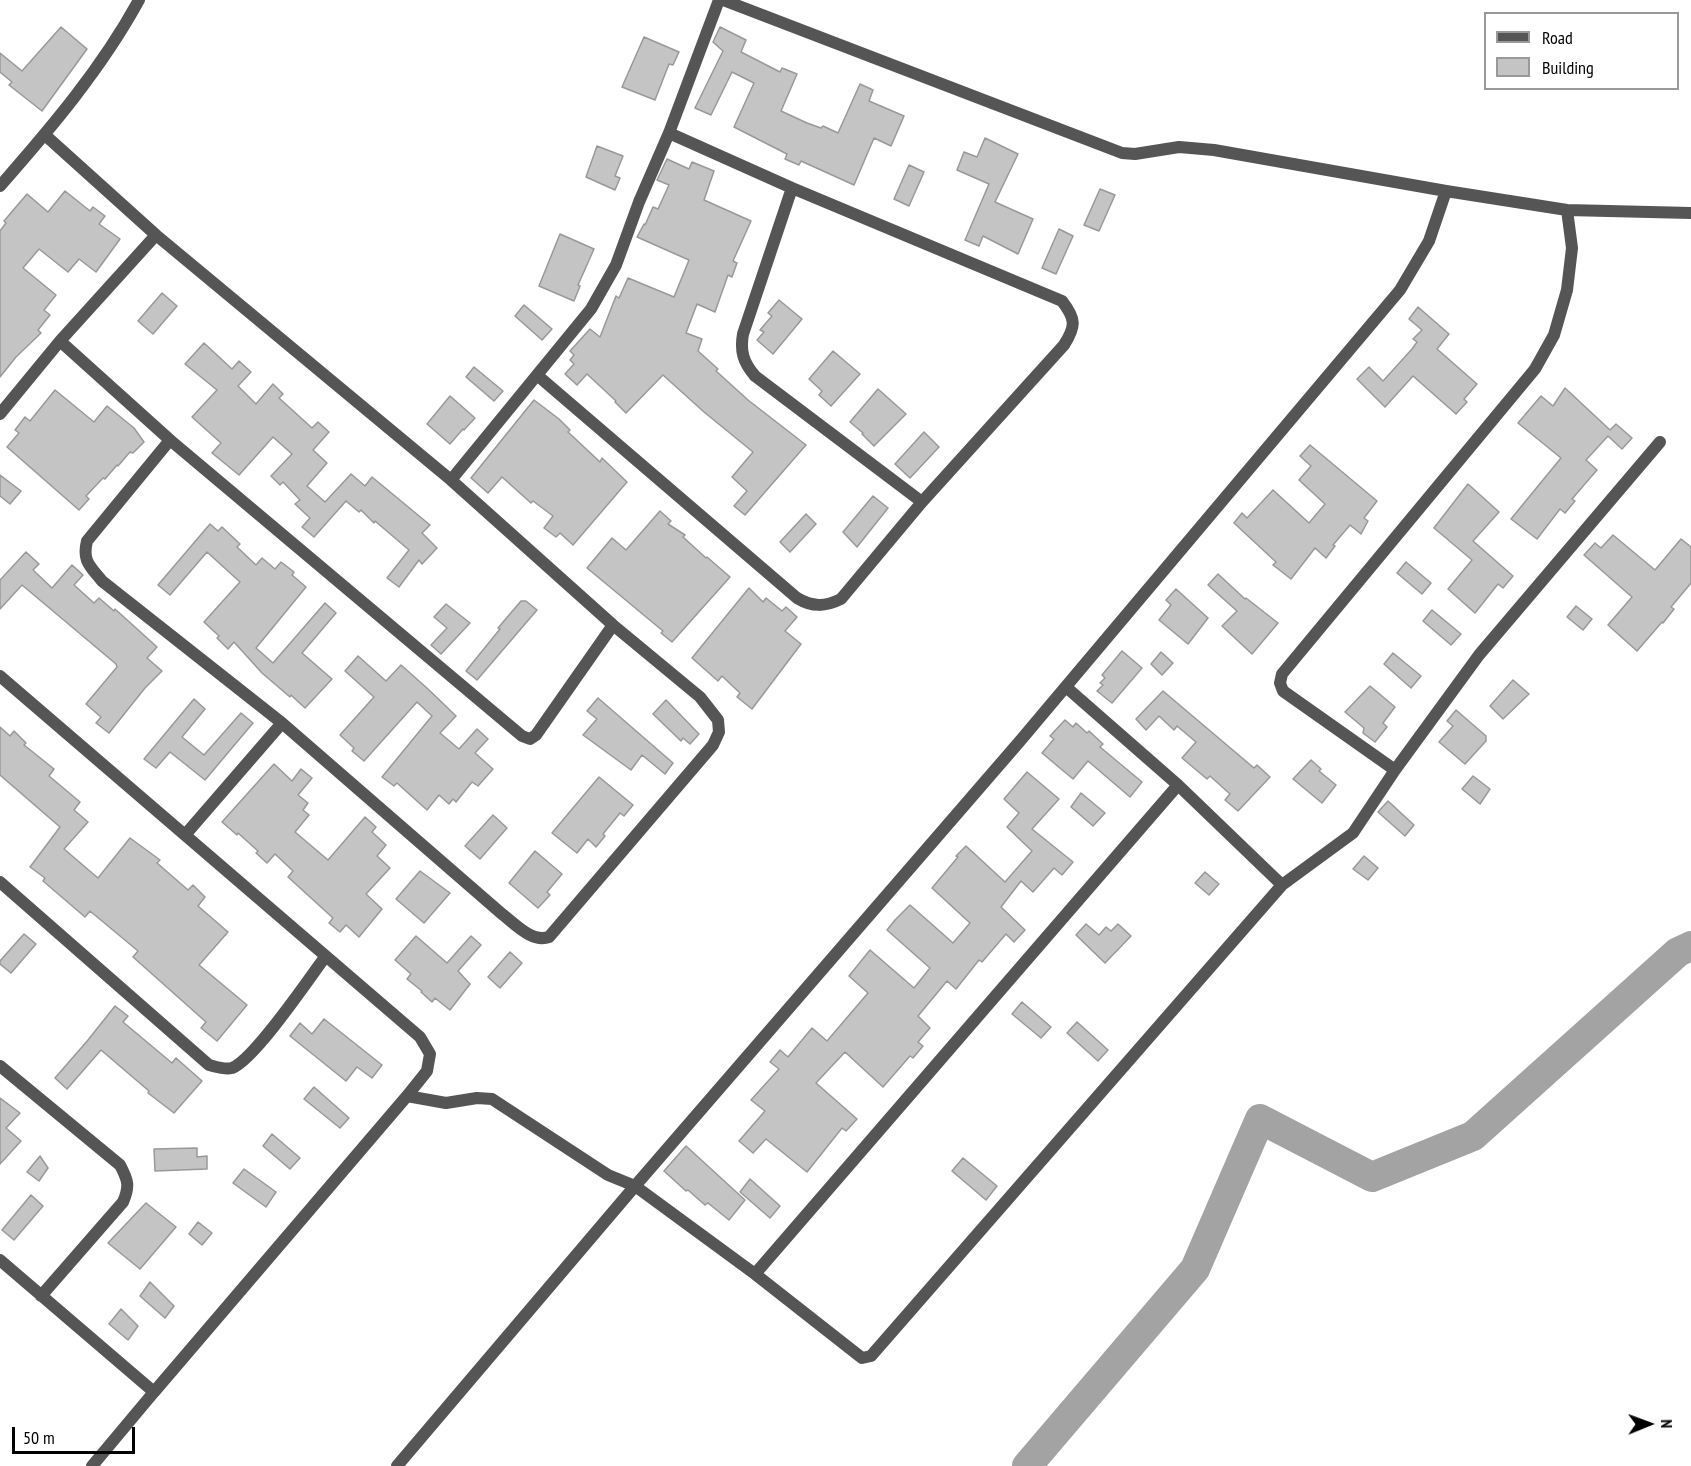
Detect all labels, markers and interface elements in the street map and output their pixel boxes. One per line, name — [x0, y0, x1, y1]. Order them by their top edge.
legend — [1484, 12, 1679, 90]
text: Road — [1542, 26, 1573, 49]
text: Building — [1542, 56, 1594, 79]
north arrow — [1619, 1394, 1679, 1454]
scale bar — [15, 1415, 138, 1453]
text: N — [1657, 1419, 1677, 1428]
text: 50 m — [23, 1426, 55, 1449]

